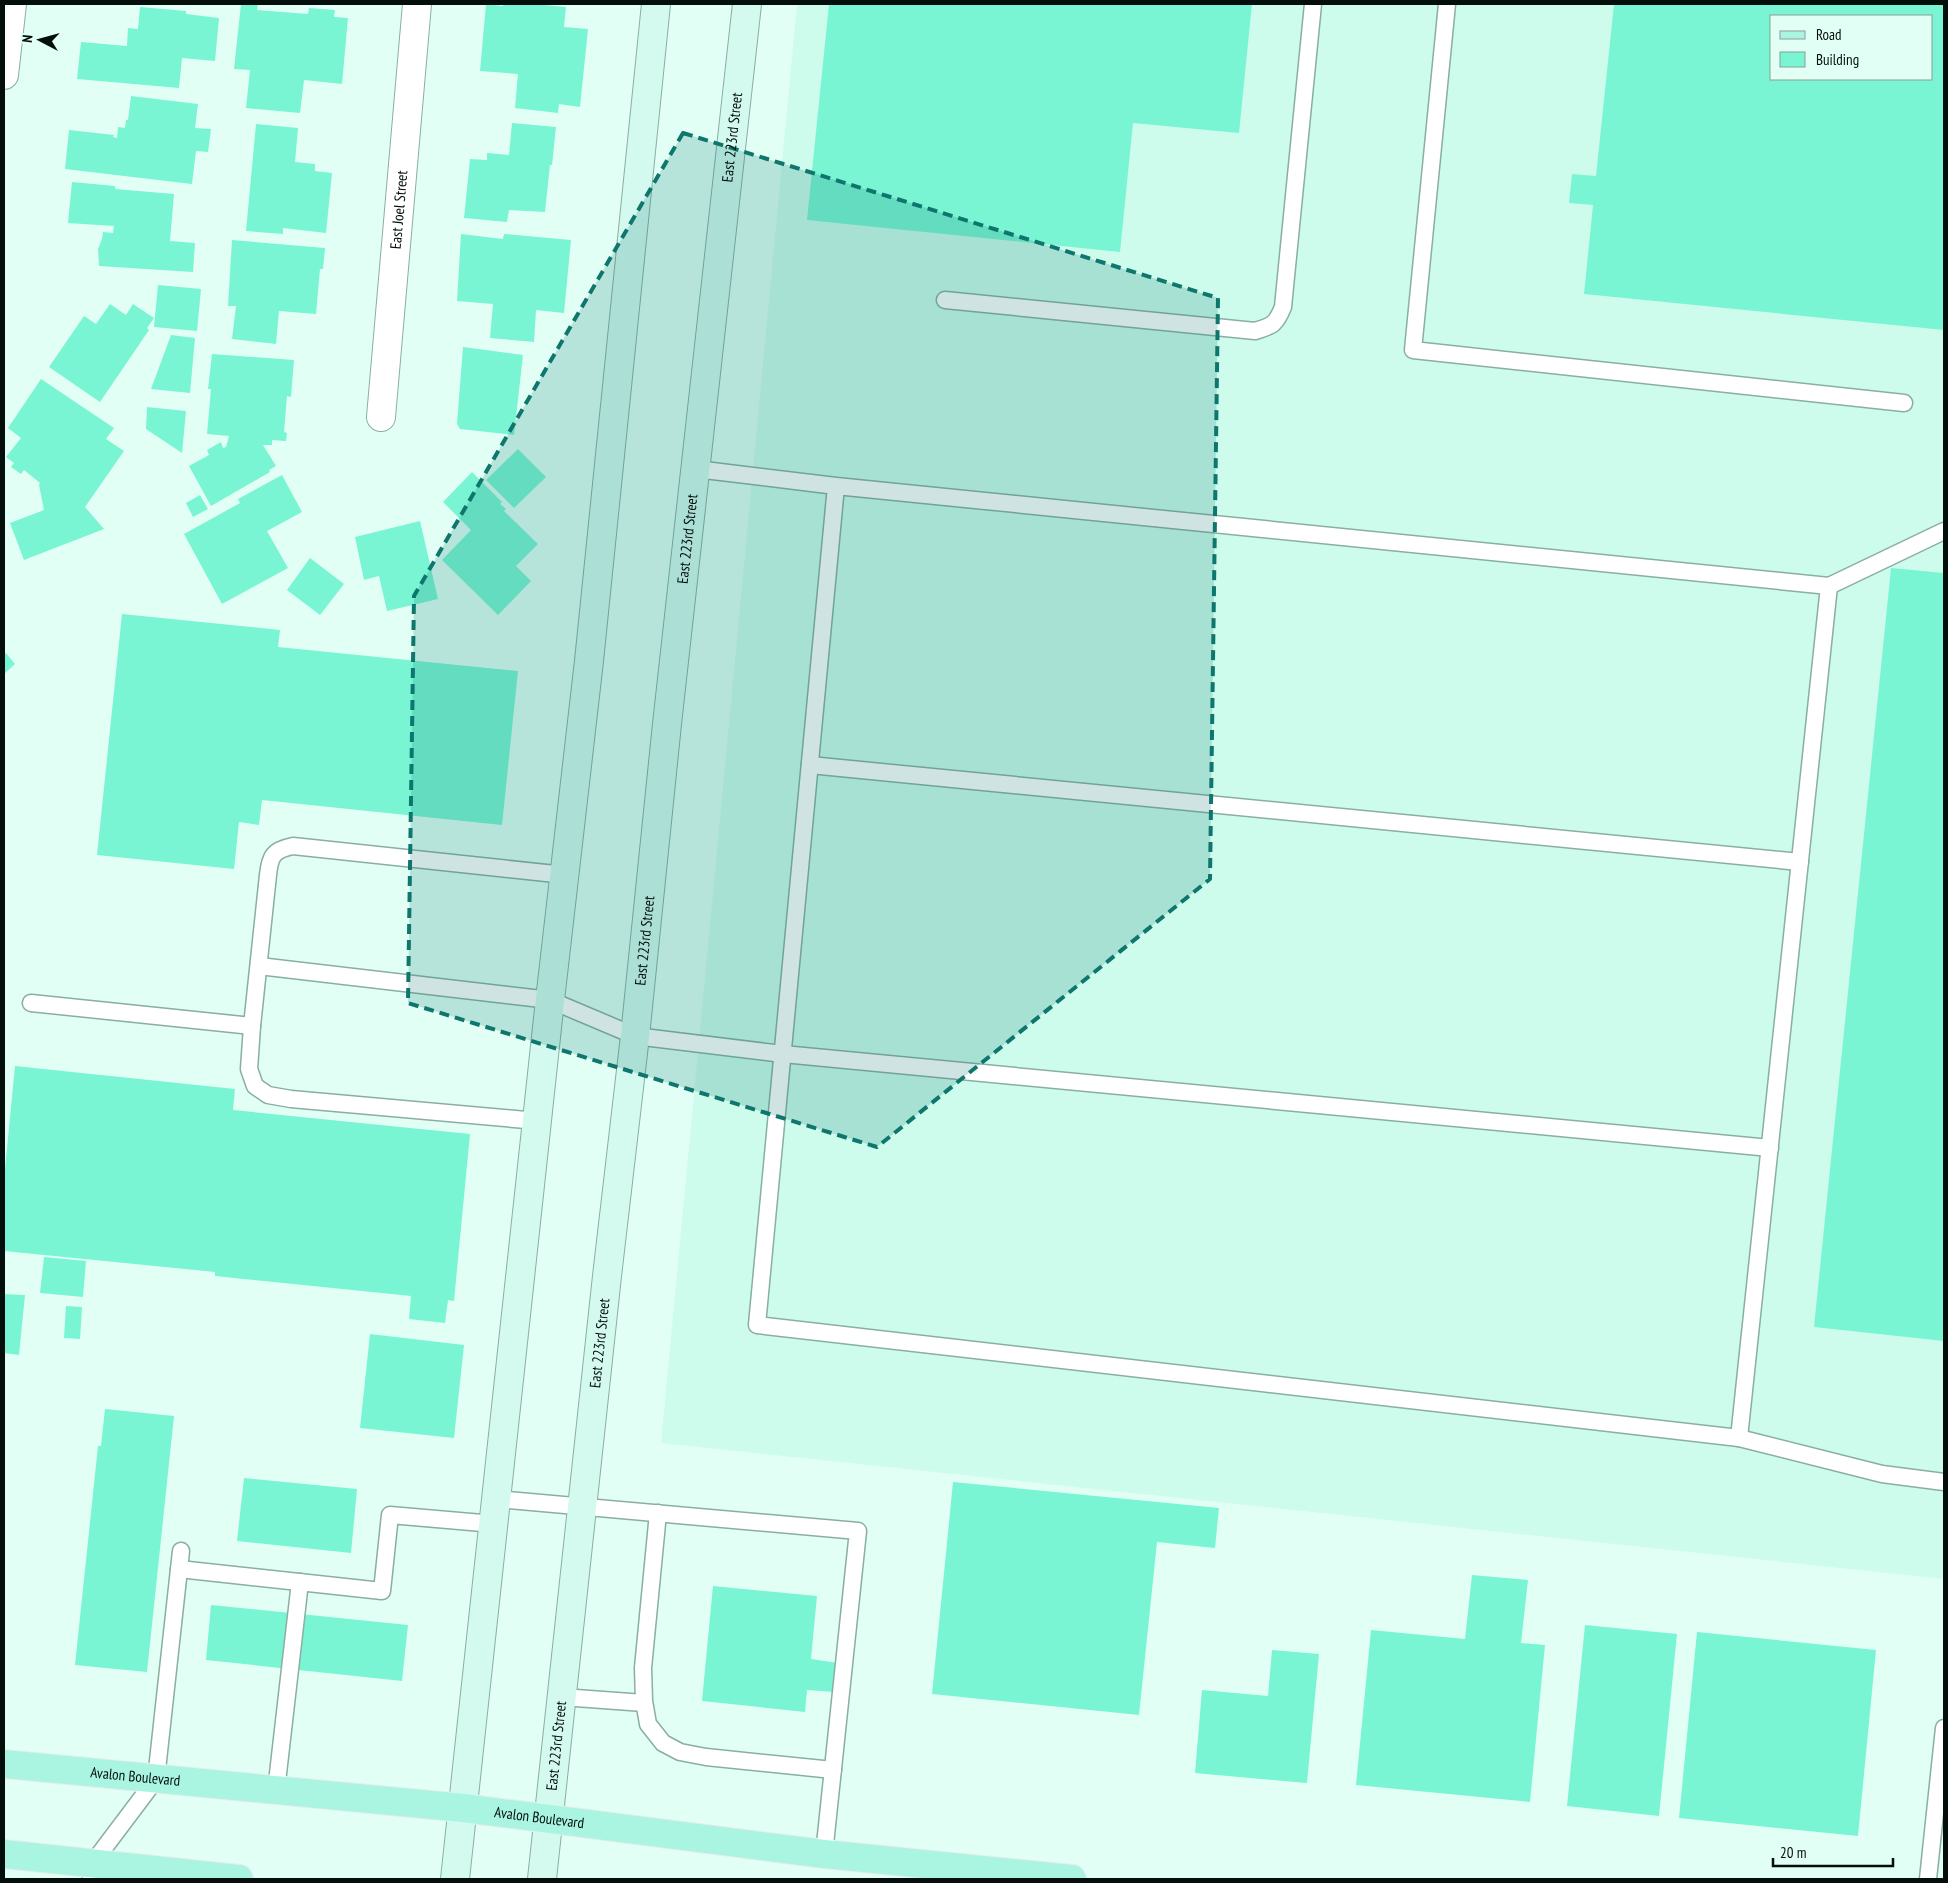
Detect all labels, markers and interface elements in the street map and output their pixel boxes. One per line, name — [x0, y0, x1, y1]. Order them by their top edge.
north arrow — [15, 15, 65, 65]
legend — [1770, 15, 1933, 80]
text: Road — [1816, 25, 1842, 44]
text: N — [18, 34, 36, 43]
text: Building — [1816, 50, 1859, 69]
street label: East 223rd Street — [717, 91, 746, 183]
street label: East Joel Street — [386, 170, 411, 250]
street label: East 223rd Street — [673, 493, 701, 585]
street label: East 223rd Street — [630, 895, 658, 986]
street label: East 223rd Street — [585, 1297, 614, 1389]
street label: East 223rd Street — [542, 1700, 570, 1792]
street label: Avalon Boulevard — [90, 1762, 181, 1790]
street label: Avalon Boulevard — [493, 1802, 585, 1832]
scale bar — [1773, 1836, 1893, 1868]
text: 20 m — [1780, 1843, 1806, 1862]

